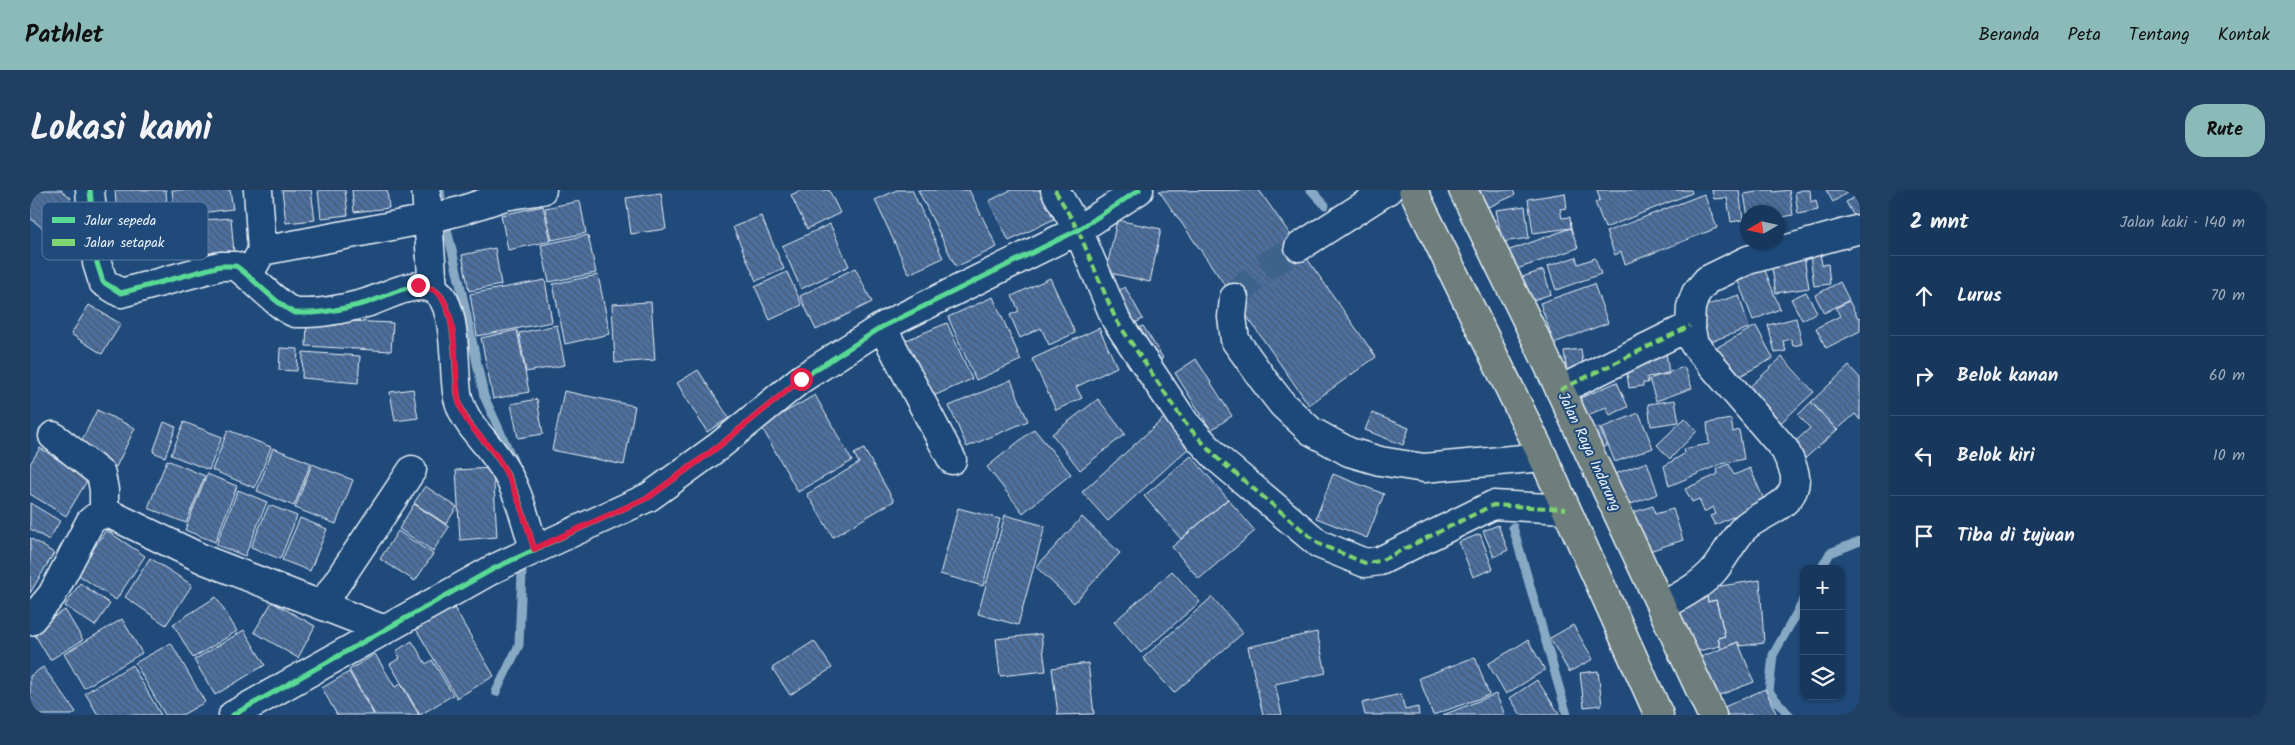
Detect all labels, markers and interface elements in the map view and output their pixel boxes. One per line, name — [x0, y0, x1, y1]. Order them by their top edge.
text: Pathlet — [25, 16, 104, 55]
text: Beranda — [1979, 21, 2040, 50]
text: Peta — [2068, 21, 2101, 50]
text: Tentang — [2129, 21, 2190, 50]
text: Kontak — [2218, 21, 2270, 50]
text: Lokasi kami — [30, 102, 212, 158]
button: Rute — [2185, 104, 2265, 157]
legend — [42, 202, 208, 260]
north arrow — [1740, 205, 1785, 250]
text: 2 mnt — [1910, 206, 1969, 239]
text: Jalur sepeda — [84, 210, 156, 232]
text: Jalan kaki · 140 m — [2120, 210, 2245, 235]
text: Jalan setapak — [84, 232, 165, 254]
route end — [407, 274, 430, 297]
text: Lurus — [1957, 281, 2002, 311]
icon: ahead — [1910, 282, 1938, 310]
text: 70 m — [2210, 283, 2245, 308]
text: Belok kanan — [1957, 361, 2058, 391]
icon: right — [1910, 362, 1938, 390]
text: 60 m — [2209, 363, 2245, 388]
route start — [790, 368, 813, 391]
street label: Jalan Raya Indarung — [1551, 388, 1627, 516]
text: Belok kiri — [1957, 441, 2035, 471]
icon: left — [1910, 442, 1938, 470]
text: 10 m — [2213, 443, 2245, 468]
text: Tiba di tujuan — [1957, 521, 2075, 551]
icon: arrive — [1910, 522, 1938, 550]
map controls — [1800, 565, 1845, 700]
button: + — [1800, 565, 1845, 610]
button: − — [1800, 610, 1845, 655]
button: layers — [1800, 655, 1845, 700]

